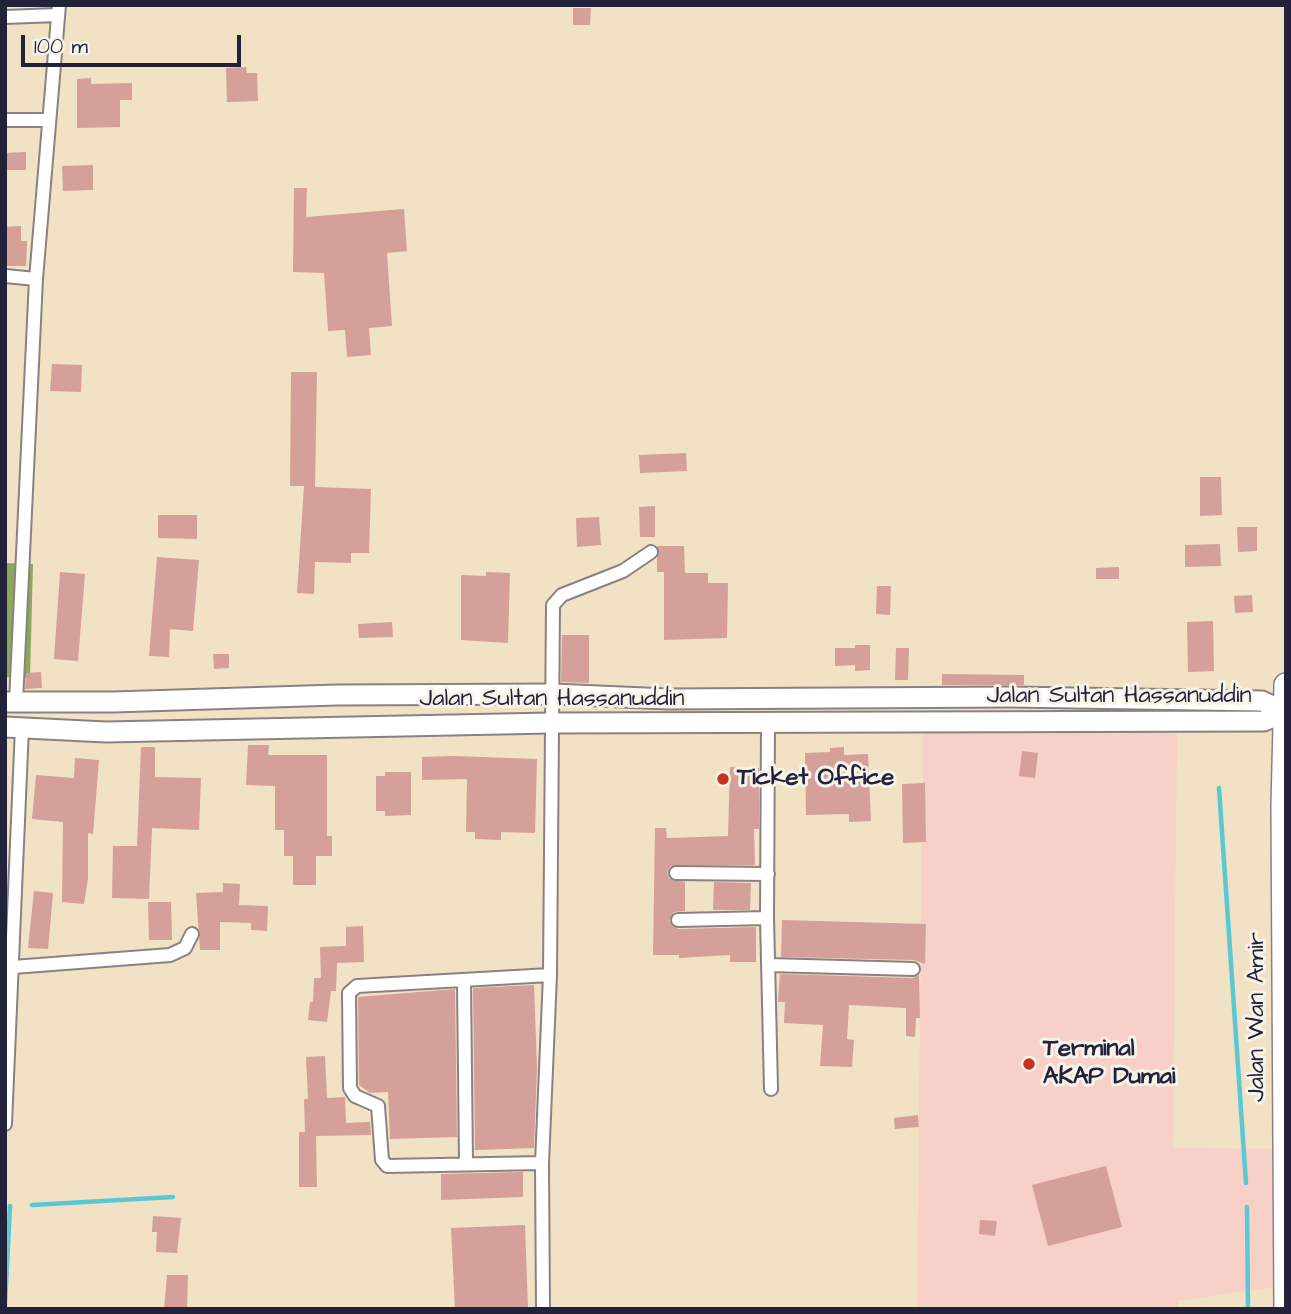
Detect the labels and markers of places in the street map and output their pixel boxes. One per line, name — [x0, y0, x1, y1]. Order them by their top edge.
place label: Ticket Office — [737, 765, 894, 793]
marker: Ticket Office — [715, 771, 731, 787]
place label: Terminal AKAP Dumai — [1043, 1036, 1175, 1092]
marker: Terminal AKAP Dumai — [1021, 1056, 1037, 1072]

